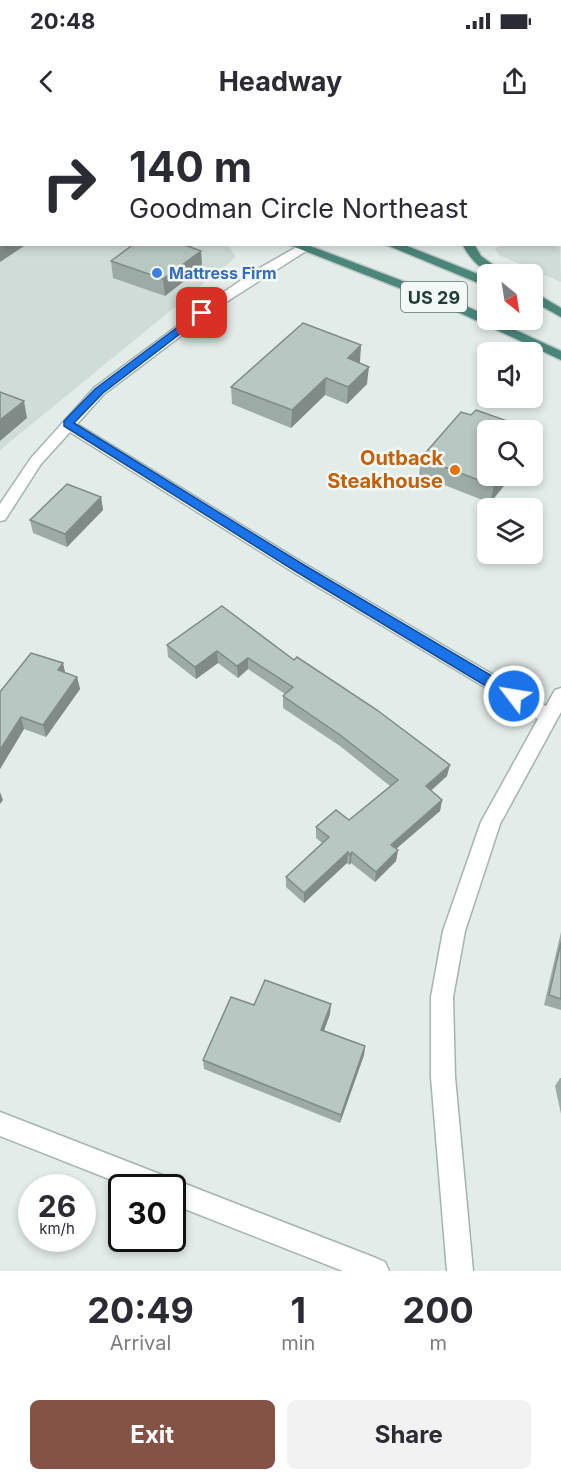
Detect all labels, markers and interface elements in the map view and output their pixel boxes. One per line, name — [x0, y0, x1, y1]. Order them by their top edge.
text: 20:48 — [30, 8, 95, 34]
icon: back — [30, 65, 63, 98]
text: Headway — [219, 65, 342, 98]
icon: share — [498, 65, 531, 98]
text: 140 m — [129, 141, 252, 192]
icon: right — [30, 144, 108, 222]
text: Goodman Circle Northeast — [129, 192, 468, 225]
place label: Mattress Firm — [169, 263, 277, 283]
north arrow — [477, 264, 543, 330]
map controls — [477, 264, 543, 564]
marker: Mattress Firm — [150, 266, 164, 280]
road number: US 29 — [401, 282, 467, 312]
pin — [176, 287, 227, 338]
icon: arrive — [185, 296, 218, 329]
button: sound — [477, 342, 543, 408]
button: search — [477, 420, 543, 486]
place label: Outback Steakhouse — [327, 446, 443, 493]
marker: Outback Steakhouse — [448, 463, 462, 477]
button: layers — [477, 498, 543, 564]
position arrow — [482, 664, 546, 728]
speed limit sign: 30 — [108, 1174, 186, 1252]
text: 26 — [38, 1188, 76, 1224]
text: km/h — [39, 1219, 75, 1238]
text: 20:49 — [87, 1288, 194, 1332]
text: 1 — [290, 1288, 306, 1332]
text: 200 — [403, 1288, 474, 1332]
text: Arrival — [110, 1331, 171, 1355]
text: min — [281, 1331, 315, 1355]
text: m — [429, 1331, 447, 1355]
button: Exit — [30, 1400, 275, 1469]
button: Share — [287, 1400, 531, 1469]

